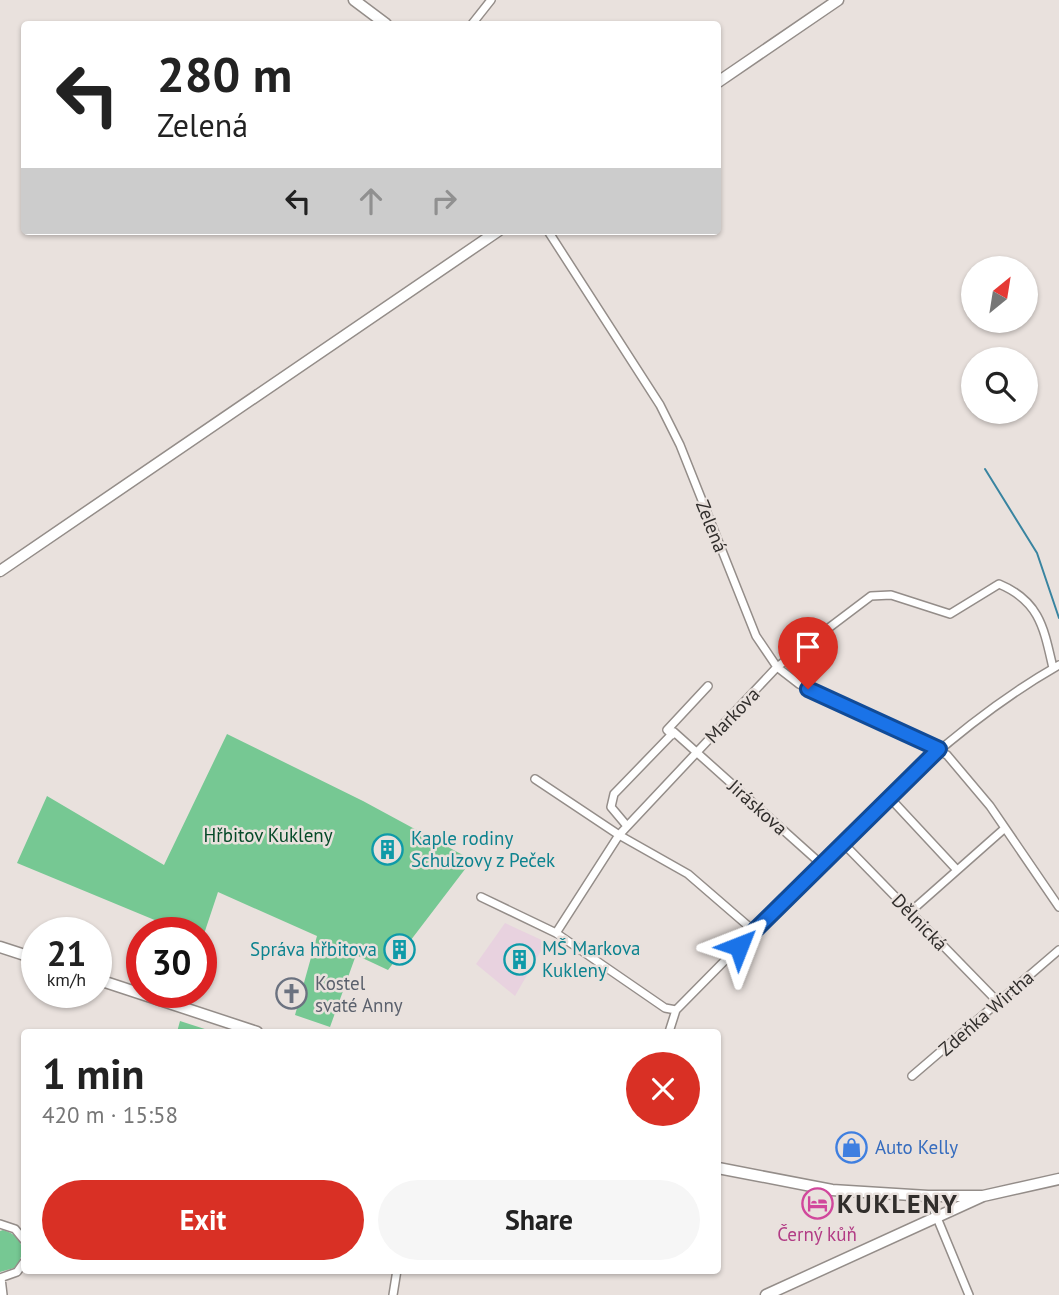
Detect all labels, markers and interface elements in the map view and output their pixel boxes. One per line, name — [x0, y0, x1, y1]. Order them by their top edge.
text: 280 m — [157, 42, 292, 106]
icon: left — [42, 49, 133, 140]
text: Zelená — [157, 104, 248, 146]
icon: left — [279, 182, 317, 220]
icon: ahead — [352, 182, 390, 220]
icon: right — [425, 182, 463, 220]
north arrow — [961, 256, 1038, 332]
map controls — [961, 256, 1038, 424]
button: search — [961, 347, 1038, 424]
street label: Zelená — [691, 496, 733, 556]
pin — [778, 617, 838, 689]
icon: arrive — [789, 628, 827, 666]
street label: Markova — [700, 682, 764, 748]
street label: Jiráskova — [723, 773, 793, 840]
park label: Hřbitov Kukleny — [203, 823, 333, 847]
place label: Kaple rodiny Schulzovy z Peček — [411, 826, 555, 872]
building icon: Kaple rodiny Schulzovy z Peček — [371, 832, 405, 866]
street label: Dělnická — [887, 888, 953, 956]
position arrow — [702, 909, 776, 983]
speed limit sign: 30 — [126, 917, 217, 1008]
text: 21 — [47, 930, 86, 976]
building icon: Správa hřbitova — [383, 932, 417, 966]
place label: MŠ Markova Kukleny — [542, 936, 641, 982]
place label: Správa hřbitova — [250, 937, 377, 961]
building icon: MŠ Markova Kukleny — [502, 942, 536, 976]
street label: Zdeňka Wirtha — [934, 965, 1038, 1061]
text: km/h — [47, 968, 86, 991]
place label: Kostel svaté Anny — [315, 971, 403, 1017]
church icon: Kostel svaté Anny — [275, 977, 309, 1011]
text: 1 min — [42, 1046, 144, 1101]
button: close — [626, 1052, 700, 1126]
text: 420 m · 15:58 — [42, 1100, 178, 1129]
shop icon: Auto Kelly — [835, 1130, 869, 1164]
place label: Auto Kelly — [875, 1135, 958, 1159]
button: Exit — [42, 1180, 364, 1260]
button: Share — [378, 1180, 700, 1260]
hotel icon: Černý kůň — [800, 1186, 834, 1220]
district label: KUKLENY — [837, 1187, 959, 1220]
place label: Černý kůň — [777, 1222, 857, 1246]

